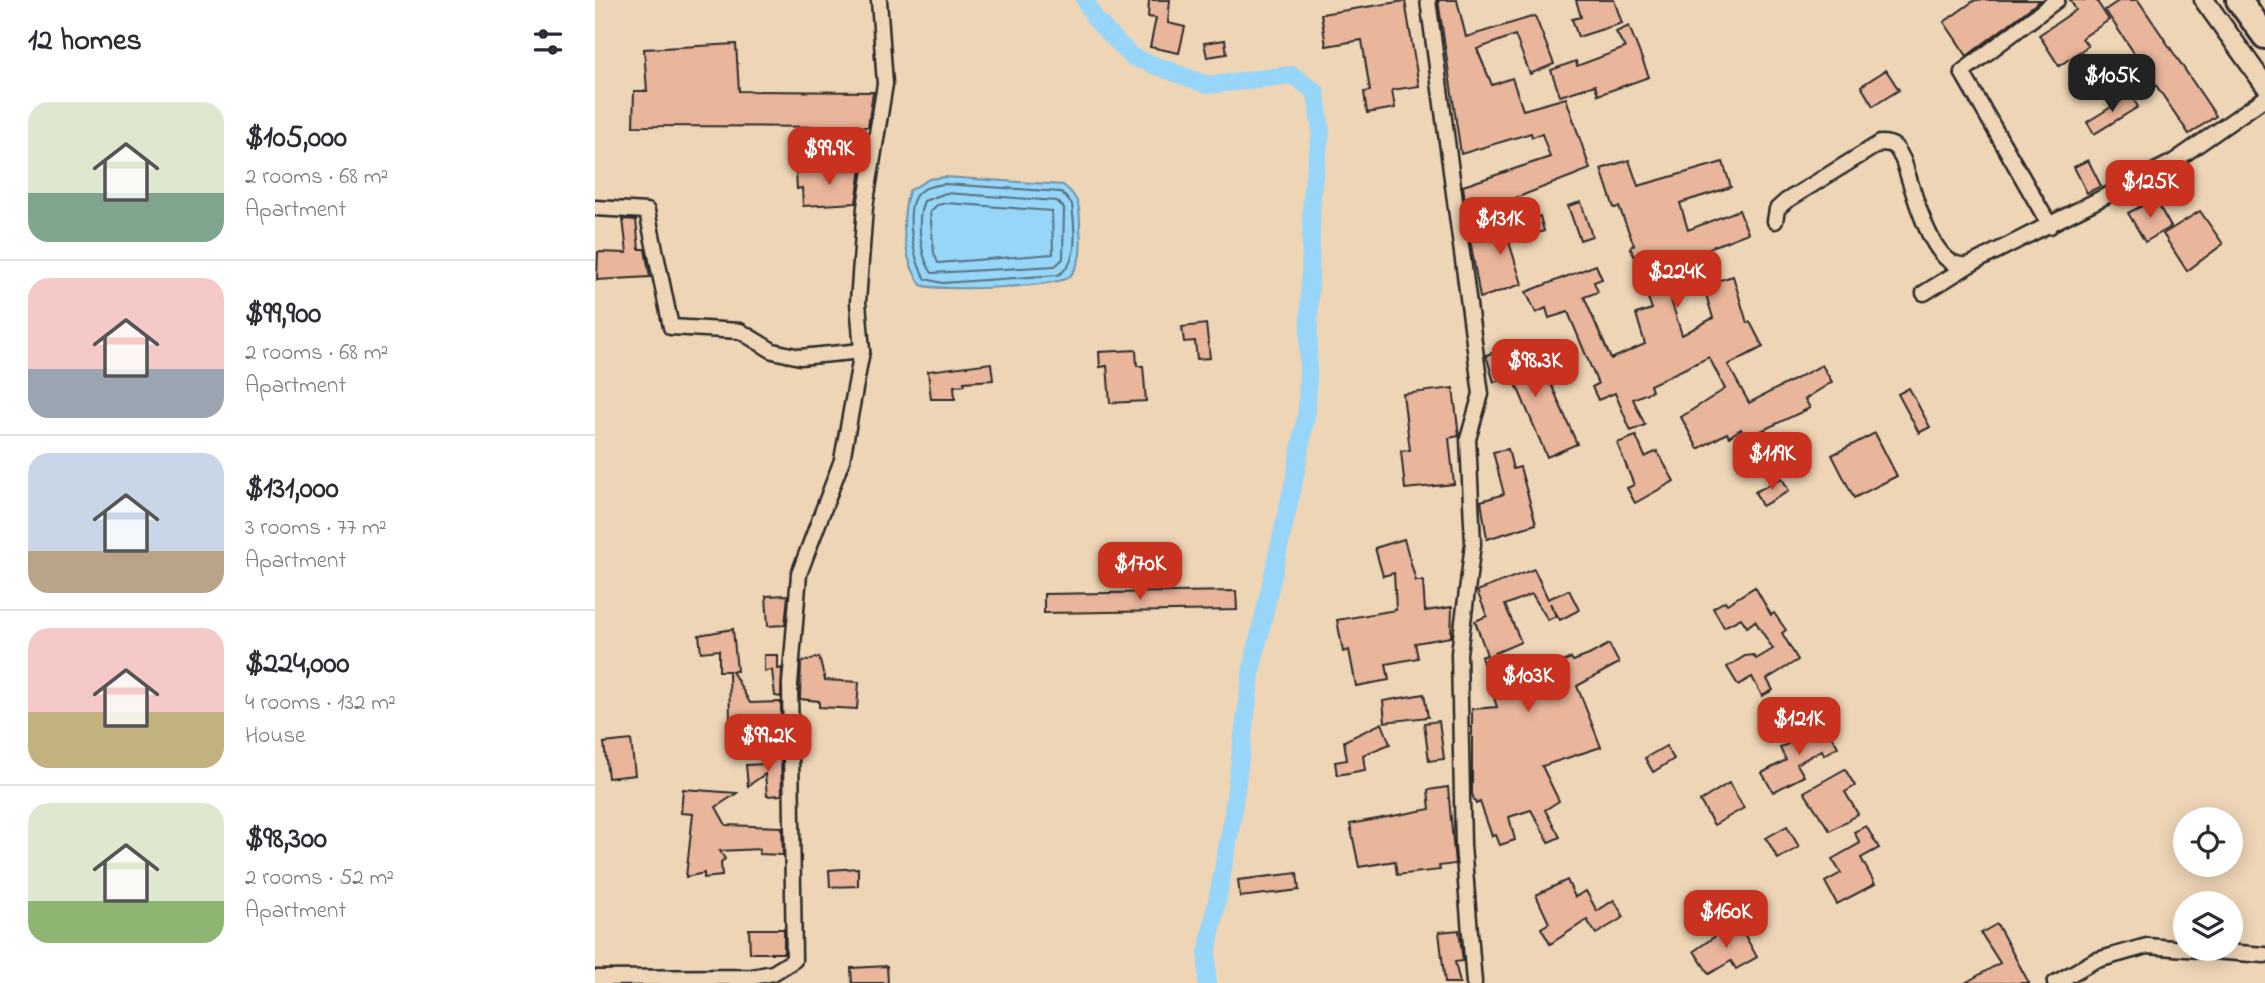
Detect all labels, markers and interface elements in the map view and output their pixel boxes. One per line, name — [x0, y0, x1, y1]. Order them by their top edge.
text: 12 homes — [28, 20, 142, 64]
icon: filters — [529, 23, 567, 61]
pin: $105K — [2063, 54, 2161, 114]
text: $105K — [2084, 60, 2140, 93]
text: $105,000 — [245, 117, 347, 161]
pin: $99.9K — [772, 128, 886, 187]
icon: home — [84, 130, 168, 214]
text: $99.9K — [804, 133, 854, 166]
pin: $125K — [2101, 160, 2199, 220]
text: 2 rooms · 68 m² — [245, 161, 388, 194]
text: $125K — [2122, 166, 2178, 199]
text: Apartment — [245, 194, 346, 227]
pin: $131K — [1451, 198, 1549, 257]
text: $131K — [1475, 203, 1525, 236]
pin: $224K — [1628, 250, 1726, 310]
text: $224K — [1648, 256, 1706, 289]
text: $99,900 — [245, 293, 321, 337]
icon: home — [84, 306, 168, 390]
text: 2 rooms · 68 m² — [245, 337, 388, 370]
pin: $98.3K — [1478, 340, 1592, 399]
text: $98.3K — [1508, 345, 1562, 378]
text: Apartment — [245, 370, 346, 403]
pin: $119K — [1723, 433, 1821, 492]
text: $119K — [1749, 438, 1795, 471]
text: $131,000 — [245, 468, 339, 512]
icon: home — [84, 481, 168, 565]
text: 3 rooms · 77 m² — [245, 512, 387, 545]
pin: $170K — [1091, 542, 1189, 602]
text: Apartment — [245, 545, 346, 578]
text: $170K — [1114, 548, 1166, 581]
text: $224,000 — [245, 643, 349, 687]
pin: $103K — [1479, 654, 1577, 714]
icon: home — [84, 656, 168, 740]
text: $103K — [1502, 660, 1554, 693]
text: 4 rooms · 132 m² — [245, 687, 396, 720]
pin: $121K — [1750, 698, 1848, 757]
text: $121K — [1773, 703, 1825, 736]
pin: $99.2K — [711, 714, 825, 774]
text: House — [245, 720, 305, 753]
text: $99.2K — [740, 720, 796, 753]
map controls — [2173, 807, 2243, 961]
button: locate — [2173, 807, 2243, 877]
text: $98,300 — [245, 818, 327, 862]
icon: home — [84, 831, 168, 915]
text: 2 rooms · 52 m² — [245, 862, 394, 895]
pin: $160K — [1677, 890, 1775, 950]
button: layers — [2173, 891, 2243, 961]
text: Apartment — [245, 895, 346, 928]
text: $160K — [1700, 896, 1752, 929]

